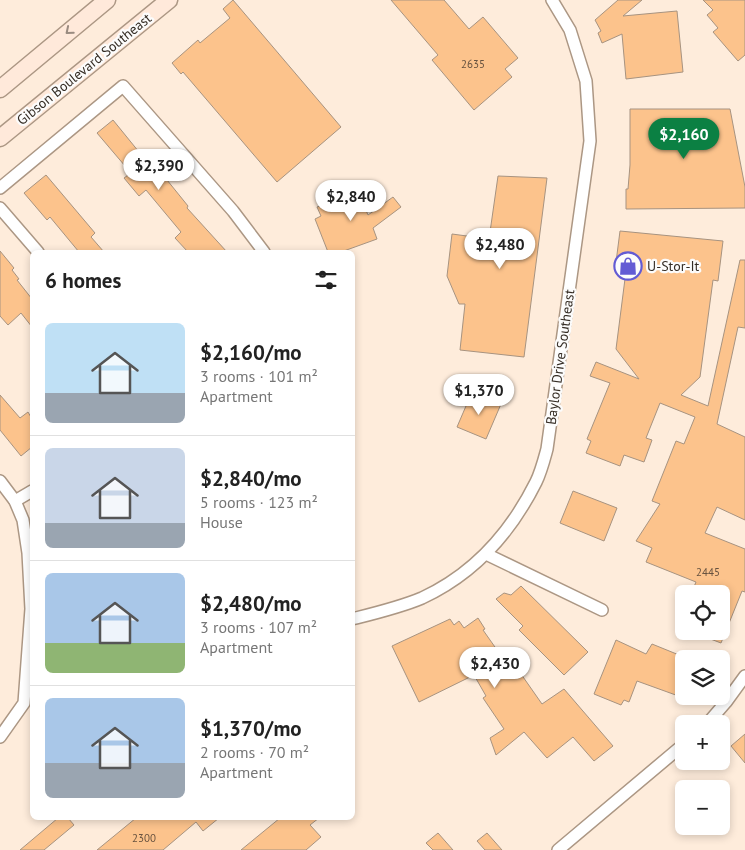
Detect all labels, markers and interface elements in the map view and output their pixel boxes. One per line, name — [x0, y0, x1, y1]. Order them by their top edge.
street label: Gibson Boulevard Southeast — [13, 9, 155, 129]
one-way arrow — [66, 25, 75, 34]
house number: 2635 — [461, 57, 485, 71]
pin: $2,160 — [643, 118, 725, 160]
text: $2,160 — [659, 124, 709, 144]
pin: $2,390 — [118, 148, 200, 191]
text: $2,390 — [134, 155, 184, 175]
pin: $2,840 — [310, 180, 392, 222]
text: $2,840 — [326, 186, 376, 206]
pin: $2,480 — [459, 228, 541, 270]
text: $2,480 — [475, 234, 525, 254]
shop icon: U-Stor-It — [613, 251, 643, 281]
place label: U-Stor-It — [647, 257, 700, 275]
icon: filters — [312, 266, 340, 294]
text: 6 homes — [45, 267, 121, 294]
street label: Baylor Drive Southeast — [542, 288, 578, 426]
text: $2,160/mo — [200, 339, 302, 366]
icon: home — [85, 343, 145, 403]
text: 3 rooms · 101 m² — [200, 366, 318, 386]
pin: $1,370 — [438, 374, 520, 416]
text: $1,370 — [454, 380, 504, 400]
text: Apartment — [200, 386, 273, 406]
text: $2,840/mo — [200, 465, 302, 492]
icon: home — [85, 468, 145, 528]
text: 5 rooms · 123 m² — [200, 492, 318, 512]
text: House — [200, 512, 243, 532]
house number: 2445 — [696, 565, 720, 579]
map controls — [675, 585, 730, 835]
button: locate — [675, 585, 730, 640]
text: $2,480/mo — [200, 590, 302, 617]
icon: home — [85, 593, 145, 653]
text: 3 rooms · 107 m² — [200, 617, 317, 637]
text: Apartment — [200, 637, 273, 657]
pin: $2,430 — [454, 646, 536, 689]
button: layers — [675, 650, 730, 705]
text: $2,430 — [470, 653, 520, 673]
text: $1,370/mo — [200, 715, 302, 742]
button: + — [675, 715, 730, 770]
icon: home — [85, 718, 145, 778]
text: 2 rooms · 70 m² — [200, 742, 309, 762]
text: Apartment — [200, 762, 273, 782]
button: − — [675, 780, 730, 835]
house number: 2300 — [132, 831, 156, 845]

